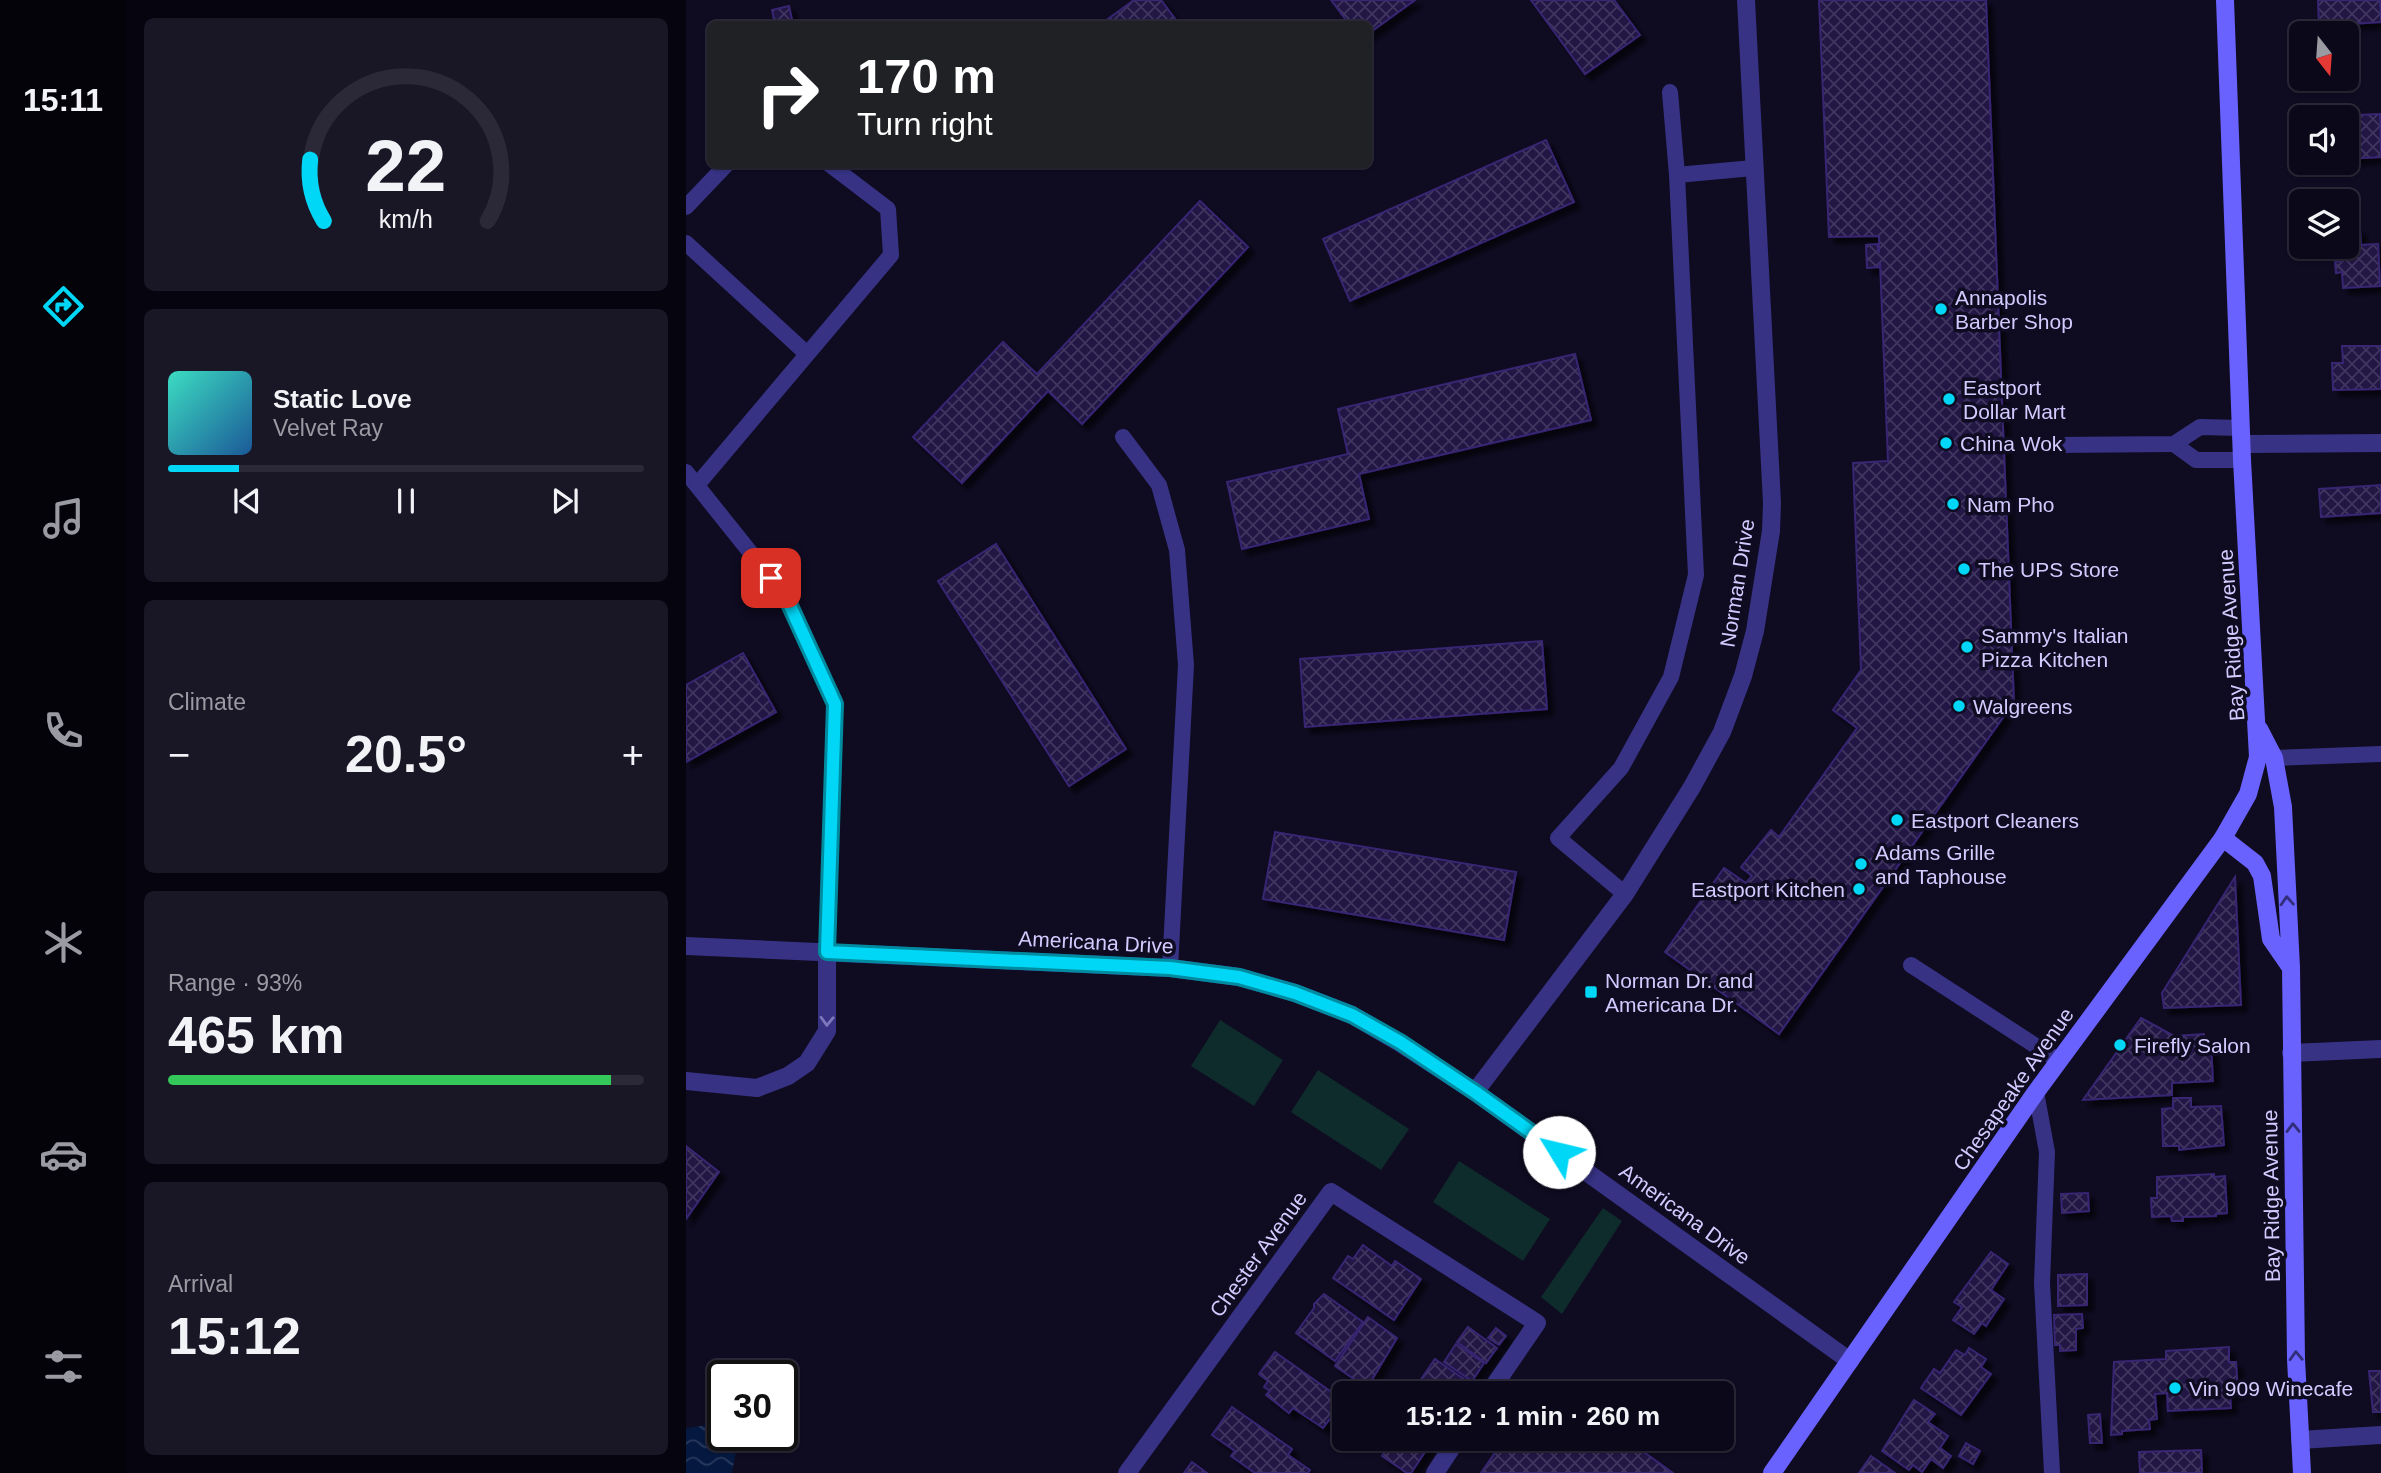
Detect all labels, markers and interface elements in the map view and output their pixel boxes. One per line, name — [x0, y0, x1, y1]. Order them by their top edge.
north arrow — [2289, 21, 2359, 91]
map controls — [2289, 21, 2359, 259]
icon: right — [742, 49, 833, 140]
text: 170 m — [857, 49, 996, 103]
text: 15:11 — [23, 82, 103, 118]
button: sound — [2289, 105, 2359, 175]
text: Turn right — [857, 106, 993, 142]
text: 22 — [366, 125, 446, 206]
button: layers — [2289, 189, 2359, 259]
text: km/h — [379, 204, 433, 232]
icon: directions — [39, 282, 88, 331]
place label: Annapolis Barber Shop — [1955, 286, 2073, 333]
marker: Annapolis Barber Shop — [1933, 301, 1949, 317]
place label: Eastport Dollar Mart — [1963, 376, 2066, 423]
text: Static Love — [273, 384, 412, 414]
marker: Eastport Dollar Mart — [1941, 391, 1957, 407]
text: Velvet Ray — [273, 415, 383, 441]
place label: China Wok — [1960, 432, 2063, 455]
marker: China Wok — [1938, 435, 1954, 451]
icon: previous — [228, 482, 266, 520]
icon: pause — [387, 482, 425, 520]
icon: next — [546, 482, 584, 520]
place label: Nam Pho — [1967, 493, 2055, 516]
icon: music — [39, 494, 88, 543]
marker: Nam Pho — [1945, 496, 1961, 512]
street label: Norman Drive — [1716, 517, 1758, 649]
pin — [741, 548, 801, 608]
street label: Bay Ridge Avenue — [2214, 548, 2248, 722]
place label: The UPS Store — [1978, 558, 2119, 581]
icon: arrive — [752, 559, 790, 597]
marker: The UPS Store — [1956, 561, 1972, 577]
place label: Sammy's Italian Pizza Kitchen — [1981, 624, 2129, 671]
marker: Sammy's Italian Pizza Kitchen — [1959, 639, 1975, 655]
text: Climate — [168, 689, 246, 715]
place label: Walgreens — [1973, 695, 2073, 718]
marker: Walgreens — [1951, 698, 1967, 714]
icon: phone — [39, 706, 88, 755]
text: 20.5° — [345, 725, 467, 783]
text: − — [168, 734, 190, 776]
text: + — [622, 734, 644, 776]
place label: Eastport Cleaners — [1911, 809, 2079, 832]
marker: Eastport Cleaners — [1889, 812, 1905, 828]
place label: Adams Grille and Taphouse — [1875, 841, 2007, 888]
marker: Adams Grille and Taphouse — [1853, 856, 1869, 872]
place label: Eastport Kitchen — [1691, 878, 1845, 901]
marker: Eastport Kitchen — [1851, 881, 1867, 897]
one-way arrow — [2280, 895, 2295, 906]
icon: climate — [39, 918, 88, 967]
street label: Americana Drive — [1018, 926, 1174, 958]
place label: Norman Dr. and Americana Dr. — [1605, 969, 1753, 1016]
text: Range · 93% — [168, 970, 302, 996]
marker: Norman Dr. and Americana Dr. — [1583, 984, 1599, 1000]
street label: Chesapeake Avenue — [1948, 1003, 2078, 1175]
text: 465 km — [168, 1006, 344, 1064]
one-way arrow — [819, 1015, 834, 1026]
place label: Firefly Salon — [2134, 1034, 2251, 1057]
marker: Firefly Salon — [2112, 1037, 2128, 1053]
street label: Bay Ridge Avenue — [2258, 1110, 2284, 1282]
position arrow — [1522, 1115, 1596, 1189]
one-way arrow — [2285, 1123, 2300, 1134]
icon: car — [39, 1130, 88, 1179]
street label: Americana Drive — [1615, 1159, 1755, 1269]
street label: Chester Avenue — [1205, 1187, 1311, 1321]
text: Arrival — [168, 1271, 233, 1297]
text: 15:12 — [168, 1307, 301, 1365]
icon: filters — [39, 1342, 88, 1391]
one-way arrow — [2289, 1350, 2304, 1361]
speed limit sign: 30 — [707, 1360, 798, 1451]
place label: Vin 909 Winecafe — [2189, 1377, 2353, 1400]
marker: Vin 909 Winecafe — [2167, 1380, 2183, 1396]
text: 15:12 · 1 min · 260 m — [1406, 1401, 1660, 1431]

